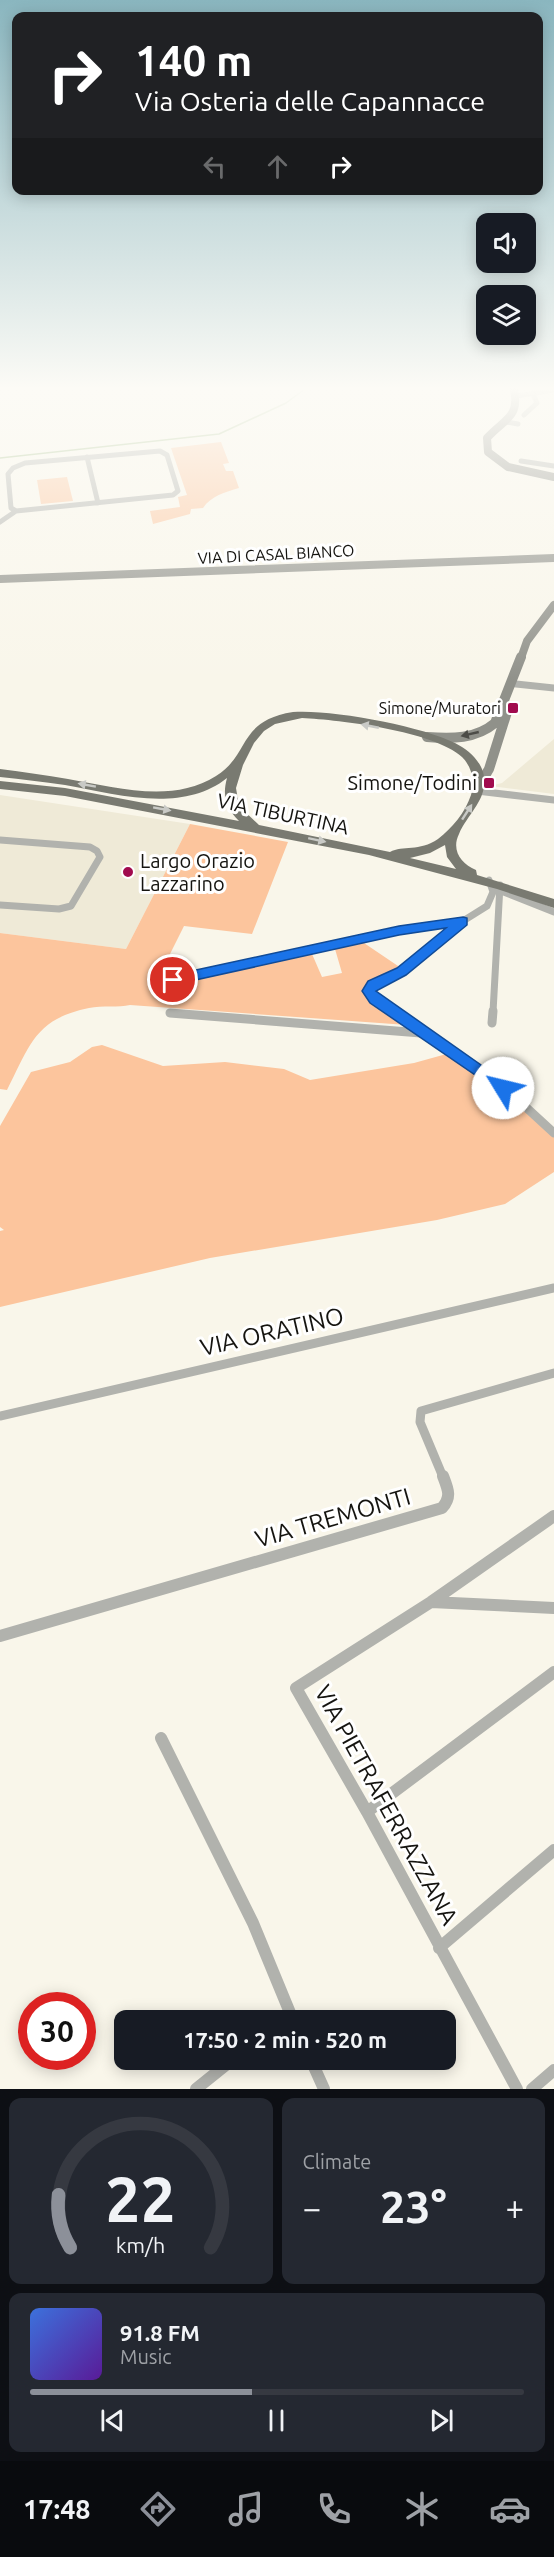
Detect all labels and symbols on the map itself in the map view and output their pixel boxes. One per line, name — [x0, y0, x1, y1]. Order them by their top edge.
street label: VIA DI CASAL BIANCO — [197, 541, 355, 567]
place label: Simone/Muratori — [379, 699, 501, 717]
marker: Simone/Muratori — [506, 701, 520, 715]
one-way arrow — [360, 721, 379, 730]
one-way arrow — [461, 730, 479, 740]
place label: Simone/Todini — [348, 771, 477, 794]
marker: Simone/Todini — [482, 776, 496, 790]
one-way arrow — [77, 781, 96, 790]
street label: VIA TIBURTINA — [215, 788, 351, 839]
one-way arrow — [462, 803, 473, 820]
one-way arrow — [152, 805, 171, 814]
one-way arrow — [308, 836, 326, 846]
place label: Largo Orazio Lazzarino — [140, 849, 255, 895]
marker: Largo Orazio Lazzarino — [121, 865, 135, 879]
pin — [147, 954, 198, 1005]
position arrow — [471, 1056, 535, 1120]
street label: VIA ORATINO — [198, 1302, 346, 1361]
street label: VIA TREMONTI — [252, 1482, 414, 1553]
street label: VIA PIETRAFERRAZZANA — [309, 1680, 464, 1930]
speed limit sign: 30 — [18, 1992, 96, 2070]

